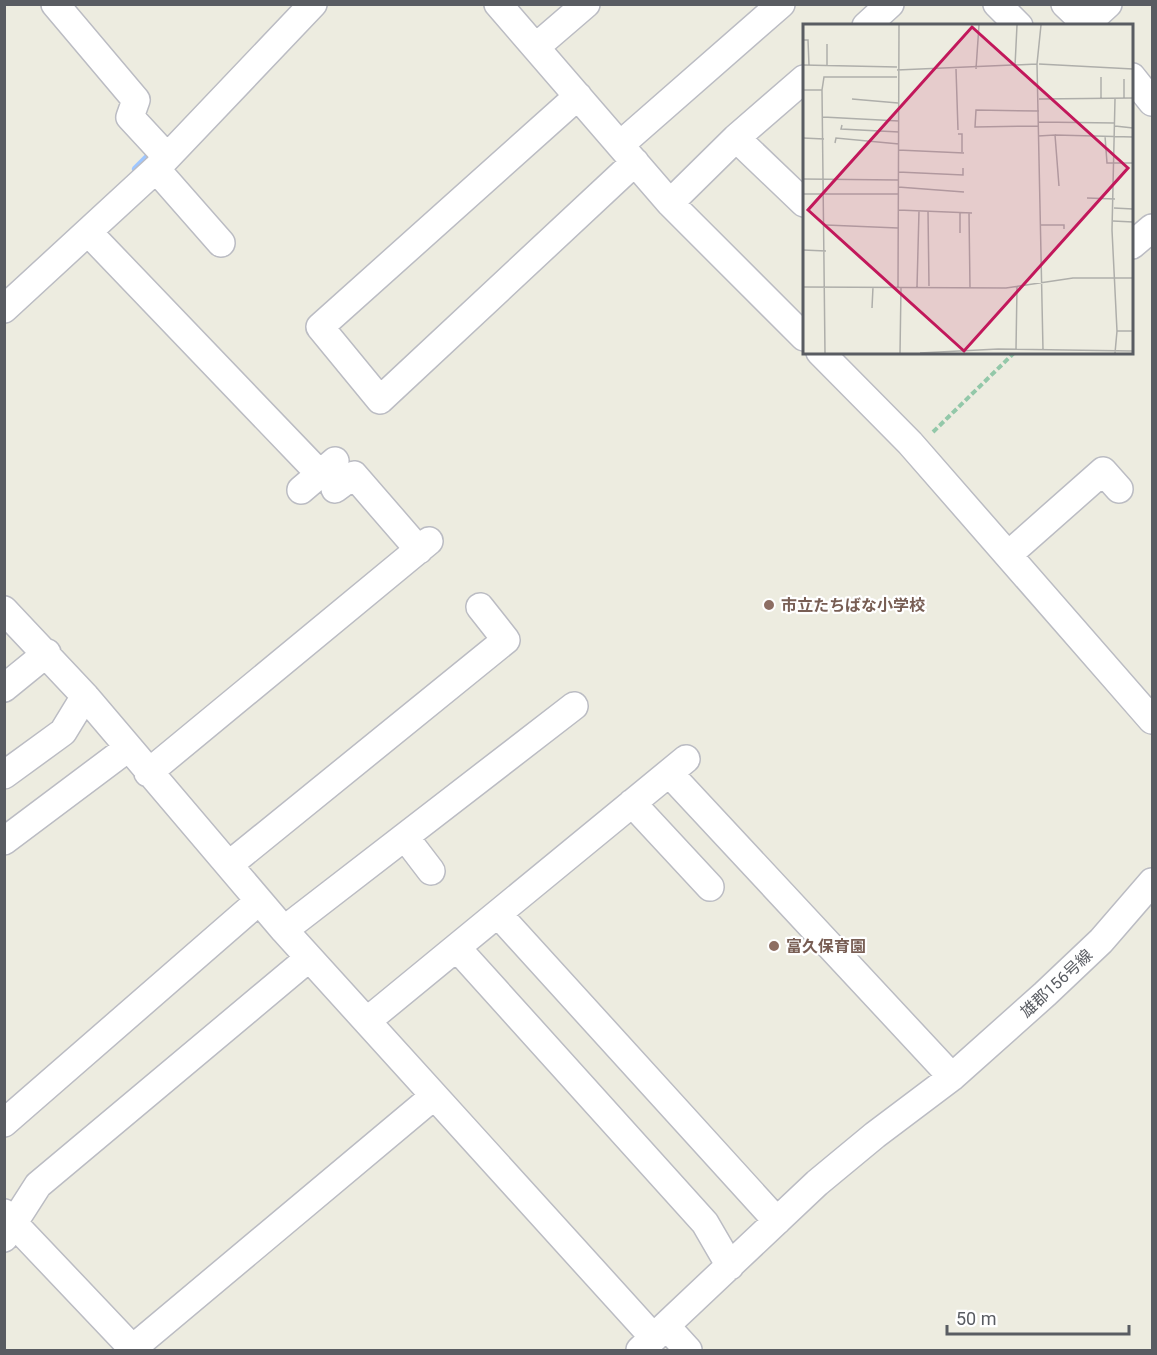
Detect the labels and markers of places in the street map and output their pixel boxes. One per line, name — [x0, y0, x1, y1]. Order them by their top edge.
place label: 市立たちばな小学校 — [781, 596, 925, 615]
marker: 市立たちばな小学校 — [762, 598, 776, 612]
place label: 富久保育園 — [786, 937, 866, 956]
marker: 富久保育園 — [767, 939, 781, 953]

